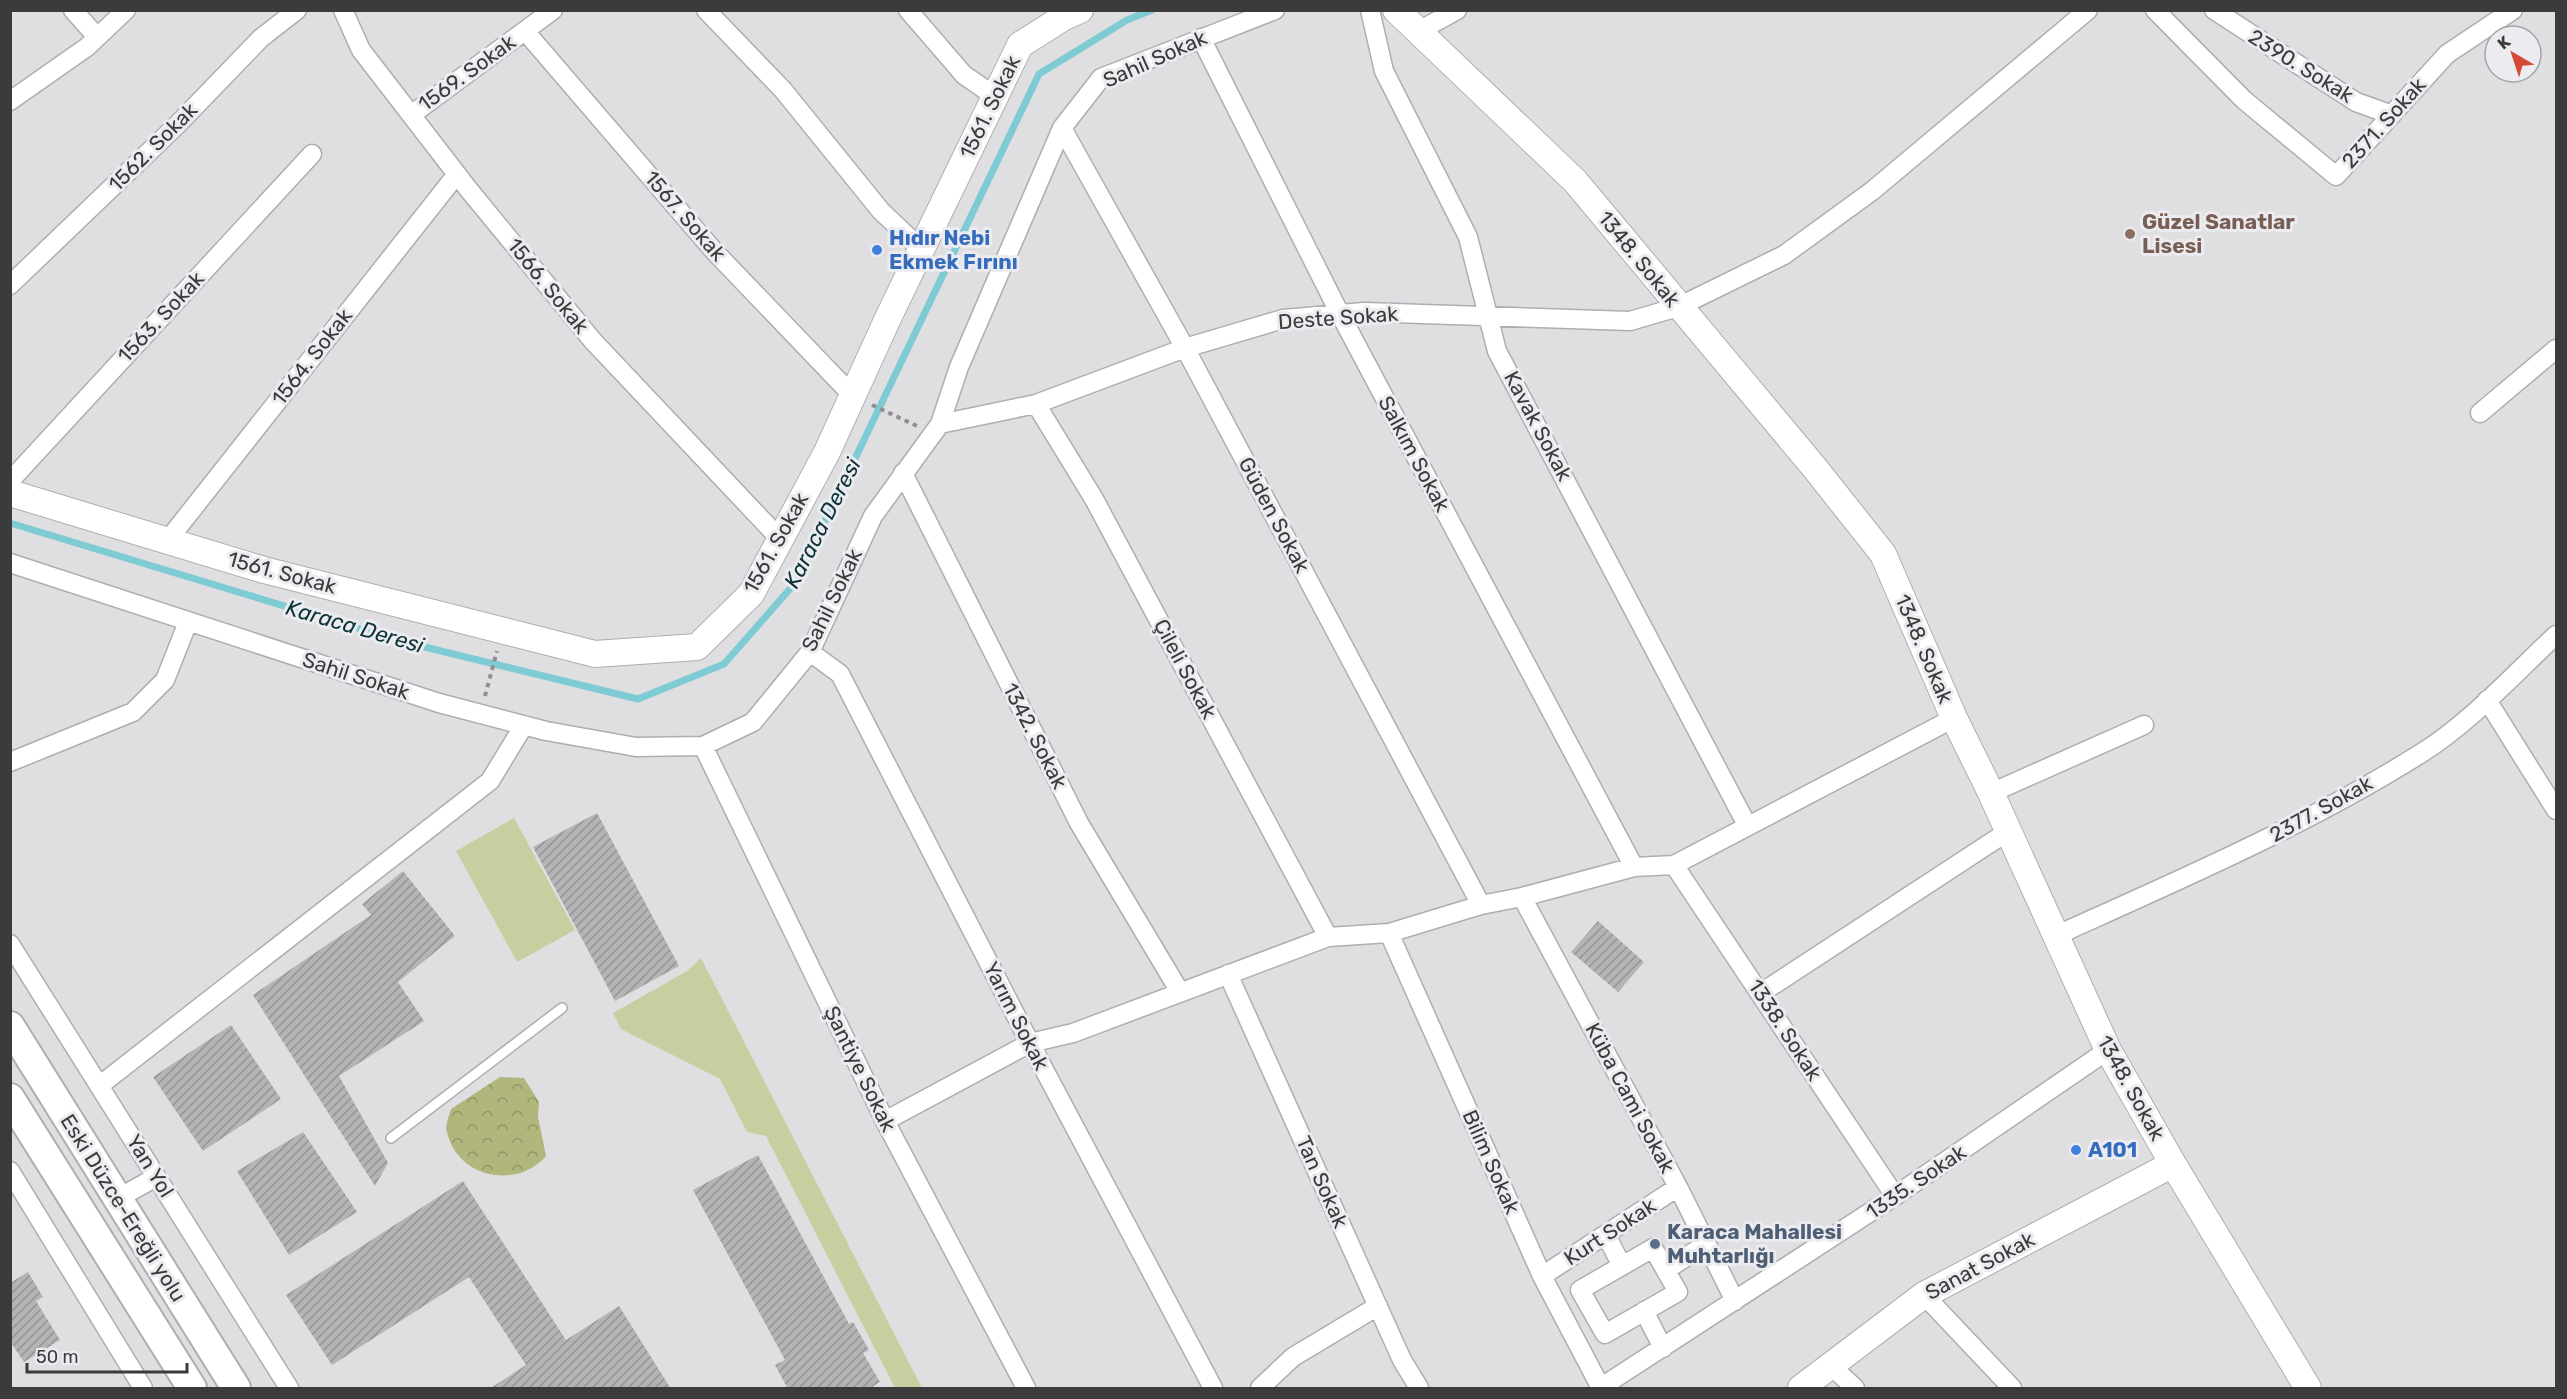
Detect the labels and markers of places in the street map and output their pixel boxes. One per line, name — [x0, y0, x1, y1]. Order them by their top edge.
place label: Güzel Sanatlar Lisesi — [2142, 209, 2295, 258]
place label: Hıdır Nebi Ekmek Fırını — [889, 225, 1018, 274]
marker: Güzel Sanatlar Lisesi — [2123, 227, 2137, 241]
marker: Hıdır Nebi Ekmek Fırını — [870, 243, 884, 257]
place label: A101 — [2088, 1137, 2137, 1162]
marker: A101 — [2069, 1143, 2083, 1157]
place label: Karaca Mahallesi Muhtarlığı — [1667, 1219, 1842, 1268]
marker: Karaca Mahallesi Muhtarlığı — [1648, 1237, 1662, 1251]

